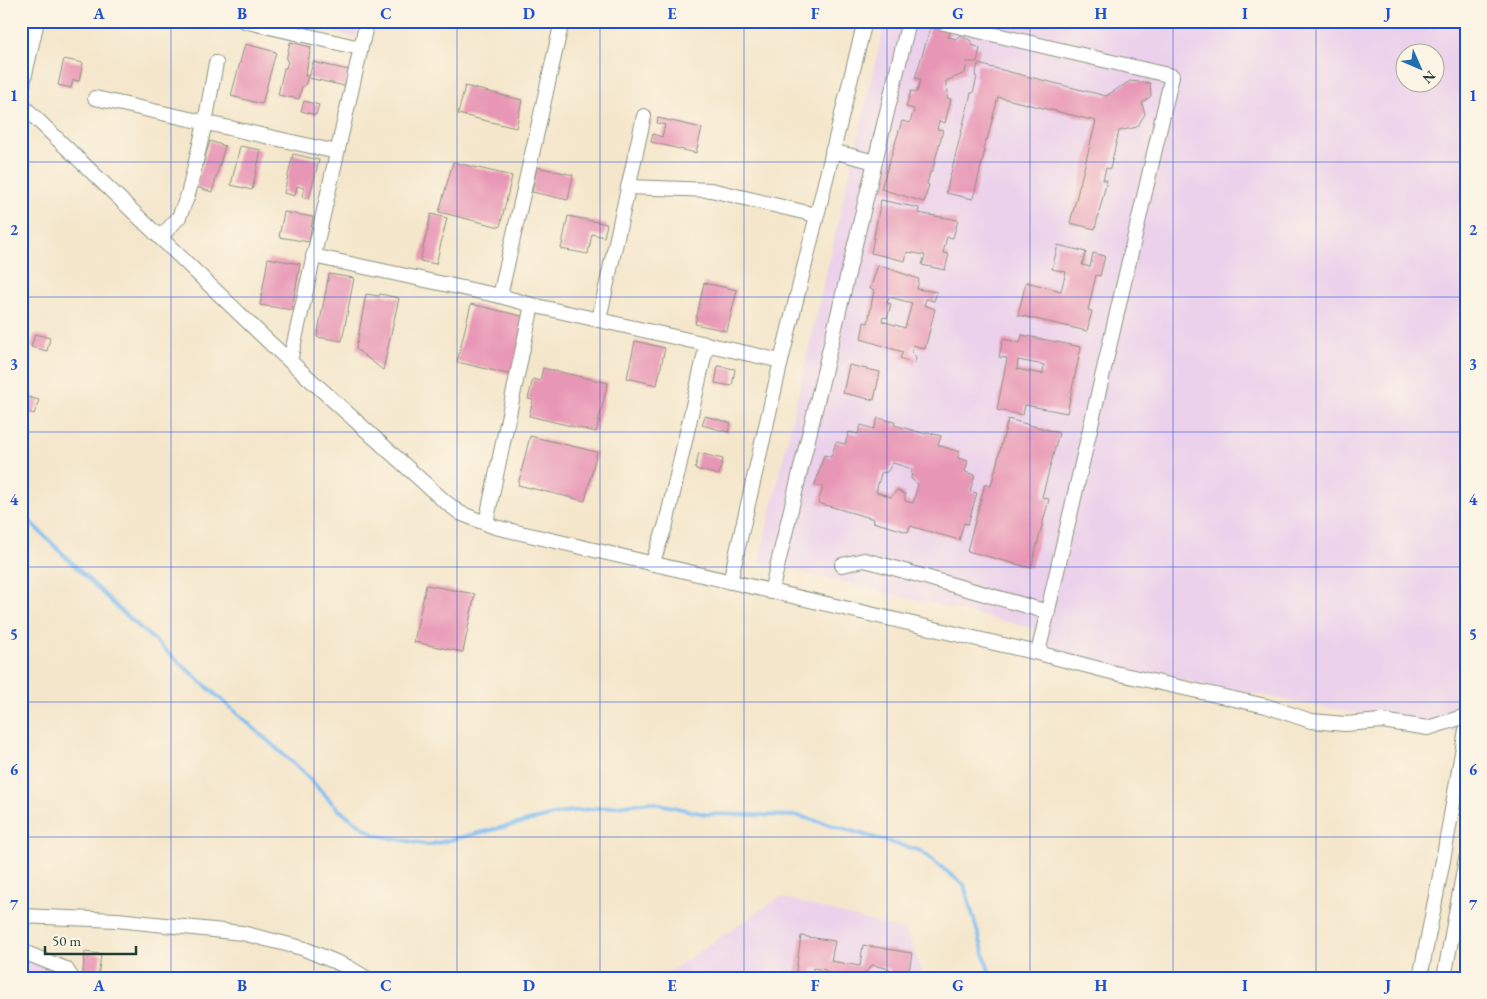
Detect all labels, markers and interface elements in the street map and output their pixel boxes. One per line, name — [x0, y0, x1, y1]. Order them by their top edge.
text: A — [92, 3, 105, 24]
text: B — [237, 3, 247, 24]
text: C — [380, 3, 392, 24]
text: D — [523, 3, 535, 24]
text: E — [667, 3, 677, 24]
text: F — [811, 3, 820, 24]
text: G — [952, 3, 964, 24]
text: H — [1095, 3, 1108, 24]
text: I — [1242, 3, 1248, 24]
text: J — [1383, 3, 1391, 24]
north arrow — [1394, 42, 1444, 92]
text: N — [1418, 67, 1440, 88]
text: 1 — [10, 85, 18, 106]
text: 1 — [1469, 85, 1477, 106]
text: 2 — [10, 219, 19, 240]
text: 2 — [1469, 219, 1478, 240]
text: 3 — [10, 354, 18, 375]
text: 3 — [1469, 354, 1477, 375]
text: 4 — [10, 489, 19, 510]
text: 4 — [1469, 489, 1478, 510]
text: 5 — [10, 624, 18, 645]
text: 5 — [1469, 624, 1477, 645]
text: 6 — [10, 759, 19, 780]
text: 6 — [1469, 759, 1478, 780]
text: 7 — [10, 894, 19, 915]
text: 7 — [1469, 894, 1478, 915]
scale bar — [45, 924, 136, 956]
text: 50 m — [52, 931, 81, 950]
text: A — [92, 975, 105, 996]
text: B — [237, 975, 247, 996]
text: C — [380, 975, 392, 996]
text: D — [523, 975, 535, 996]
text: E — [667, 975, 677, 996]
text: F — [811, 975, 820, 996]
text: G — [952, 975, 964, 996]
text: H — [1095, 975, 1108, 996]
text: I — [1242, 975, 1248, 996]
text: J — [1383, 975, 1391, 996]

